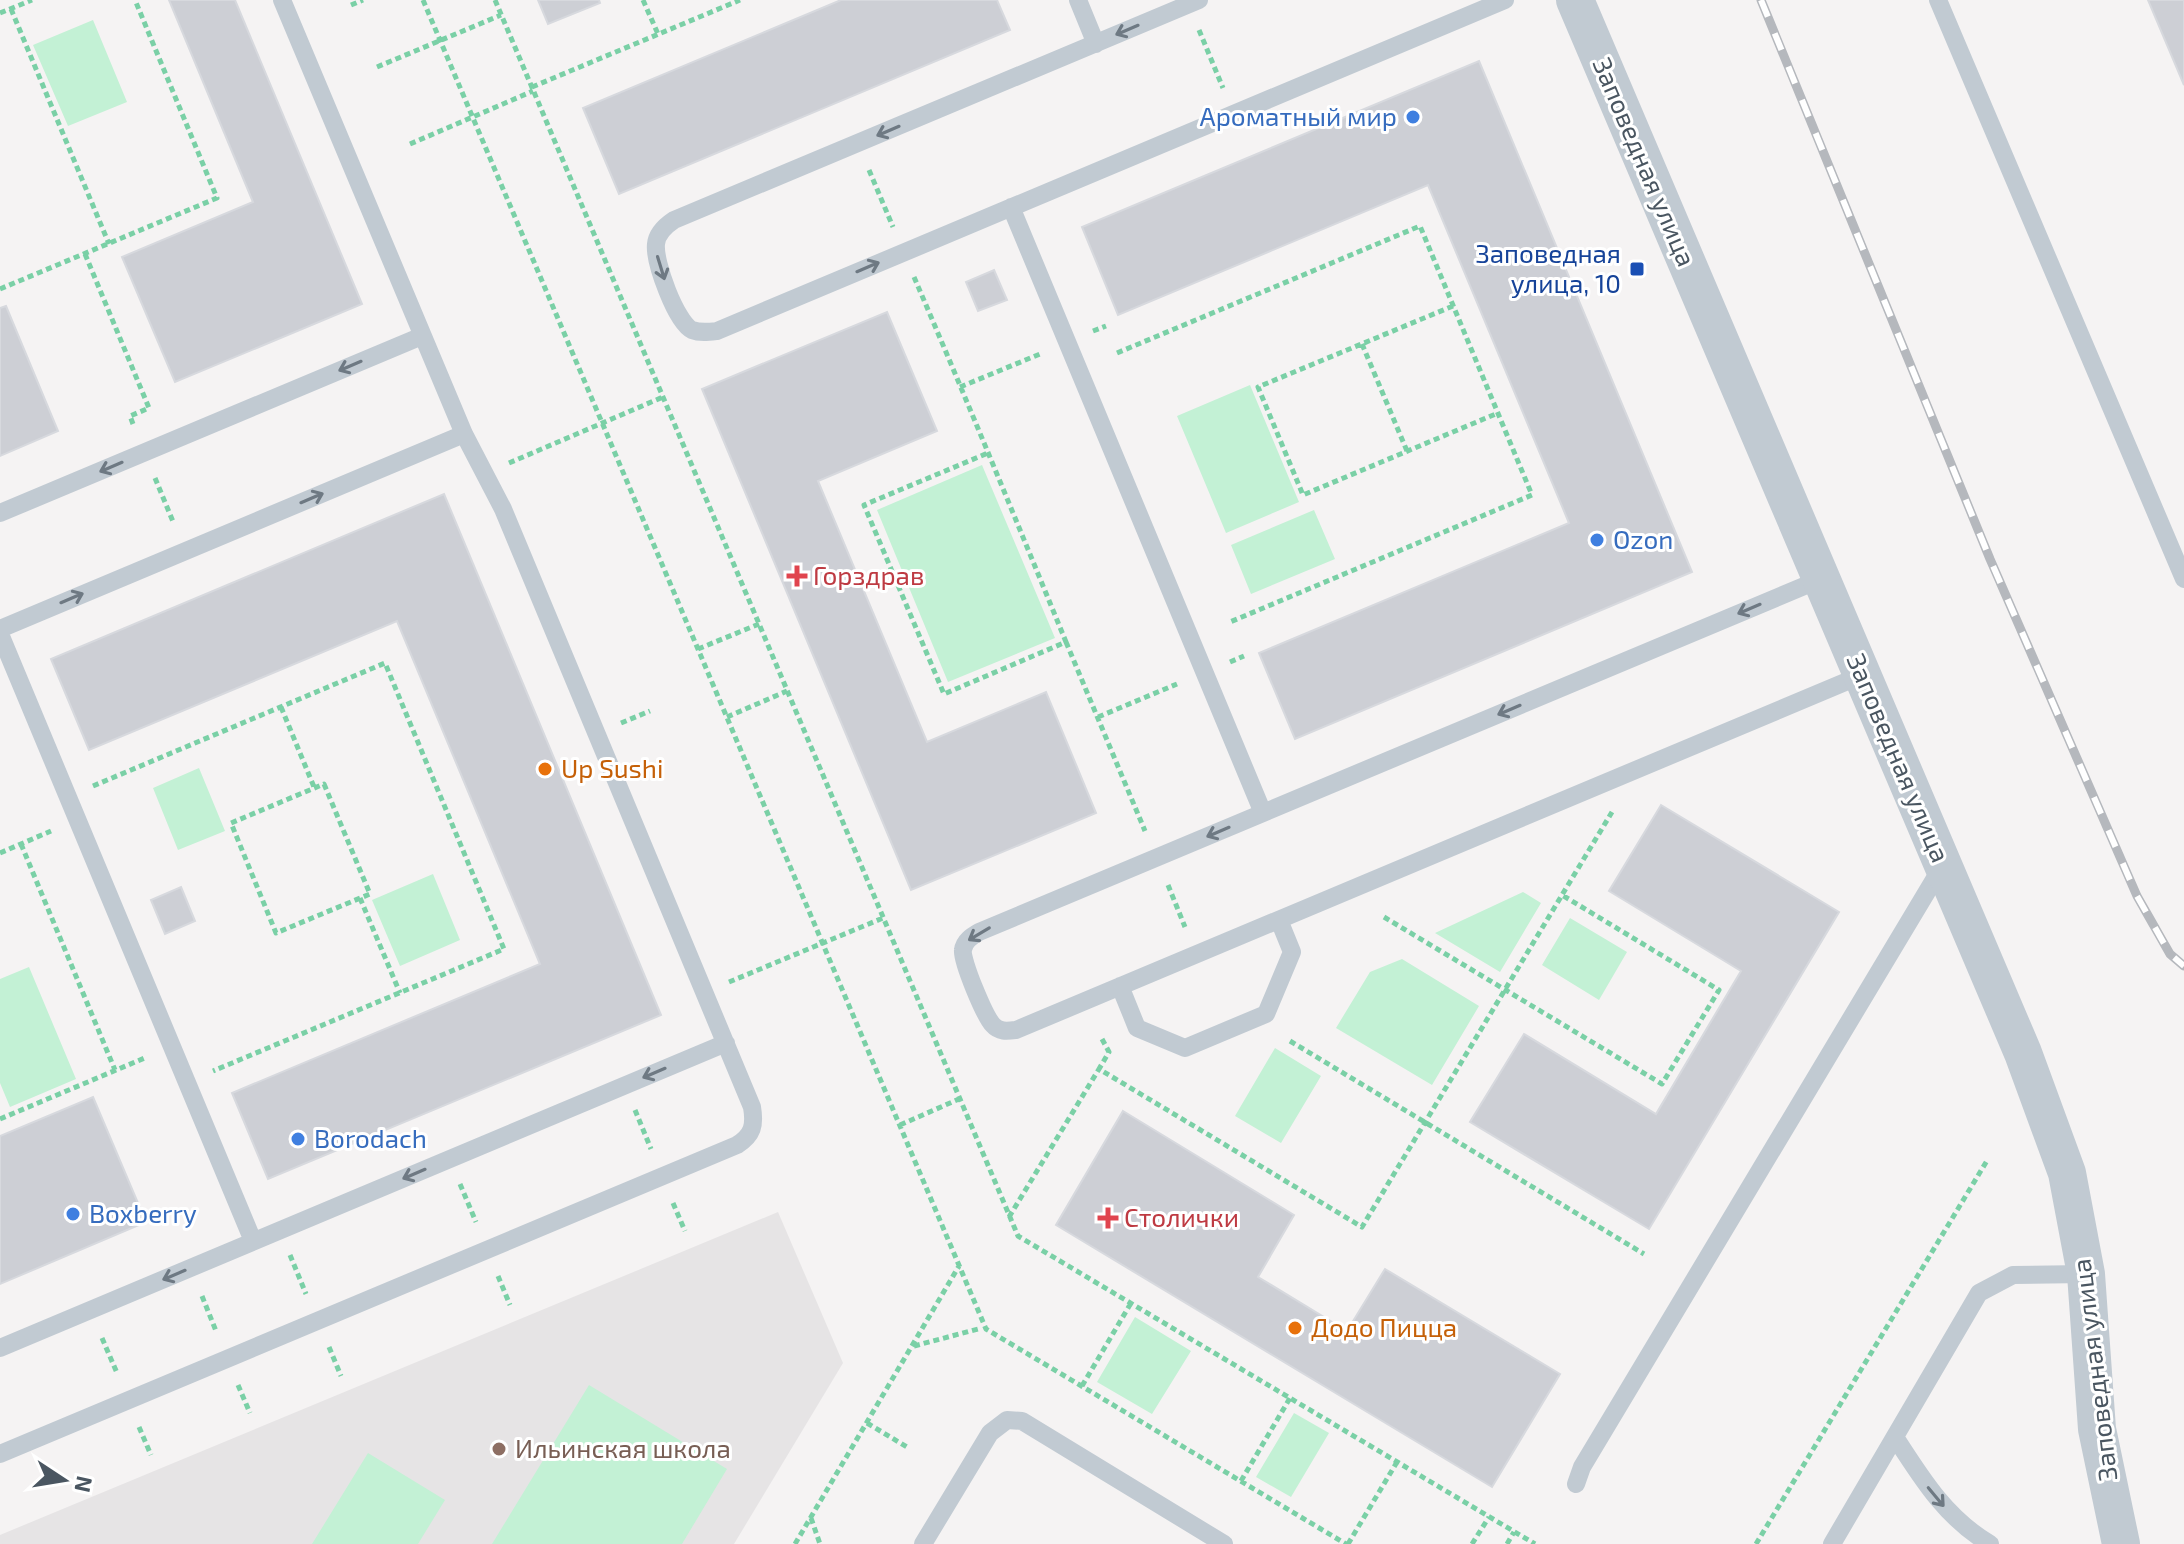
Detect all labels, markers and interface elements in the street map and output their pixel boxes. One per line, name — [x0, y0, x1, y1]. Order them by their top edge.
one-way arrow — [1116, 24, 1140, 39]
street label: Заповедная улица — [1586, 52, 1703, 271]
place label: Ароматный мир — [1199, 100, 1397, 131]
marker: Ароматный мир — [1404, 108, 1422, 126]
one-way arrow — [876, 124, 901, 139]
place label: Заповедная улица, 10 — [1475, 237, 1621, 299]
one-way arrow — [654, 255, 669, 281]
one-way arrow — [855, 259, 880, 273]
marker: Заповедная улица, 10 — [1628, 260, 1646, 278]
one-way arrow — [338, 359, 363, 374]
one-way arrow — [99, 460, 123, 475]
one-way arrow — [299, 490, 324, 505]
place label: Ozon — [1613, 523, 1673, 554]
marker: Ozon — [1588, 531, 1606, 549]
place label: Горздрав — [813, 559, 924, 590]
marker: Горздрав — [788, 567, 806, 585]
one-way arrow — [59, 590, 84, 605]
one-way arrow — [1737, 603, 1762, 618]
street label: Заповедная улица — [1840, 648, 1957, 867]
one-way arrow — [1497, 703, 1522, 718]
place label: Up Sushi — [561, 752, 663, 783]
marker: Up Sushi — [536, 760, 554, 778]
one-way arrow — [1206, 826, 1231, 840]
one-way arrow — [968, 926, 991, 942]
one-way arrow — [642, 1067, 667, 1082]
place label: Borodach — [314, 1122, 427, 1153]
marker: Borodach — [289, 1130, 307, 1148]
one-way arrow — [402, 1167, 427, 1182]
place label: Boxberry — [89, 1197, 197, 1228]
place label: Столички — [1124, 1201, 1239, 1232]
marker: Boxberry — [64, 1205, 82, 1223]
marker: Столички — [1099, 1209, 1117, 1227]
street label: Заповедная улица — [2064, 1257, 2124, 1483]
one-way arrow — [162, 1268, 187, 1283]
place label: Додо Пицца — [1311, 1311, 1457, 1342]
marker: Додо Пицца — [1286, 1319, 1304, 1337]
place label: Ильинская школа — [515, 1432, 731, 1463]
north arrow — [24, 1440, 104, 1520]
marker: Ильинская школа — [490, 1440, 508, 1458]
text: N — [70, 1474, 99, 1495]
one-way arrow — [1927, 1486, 1945, 1507]

